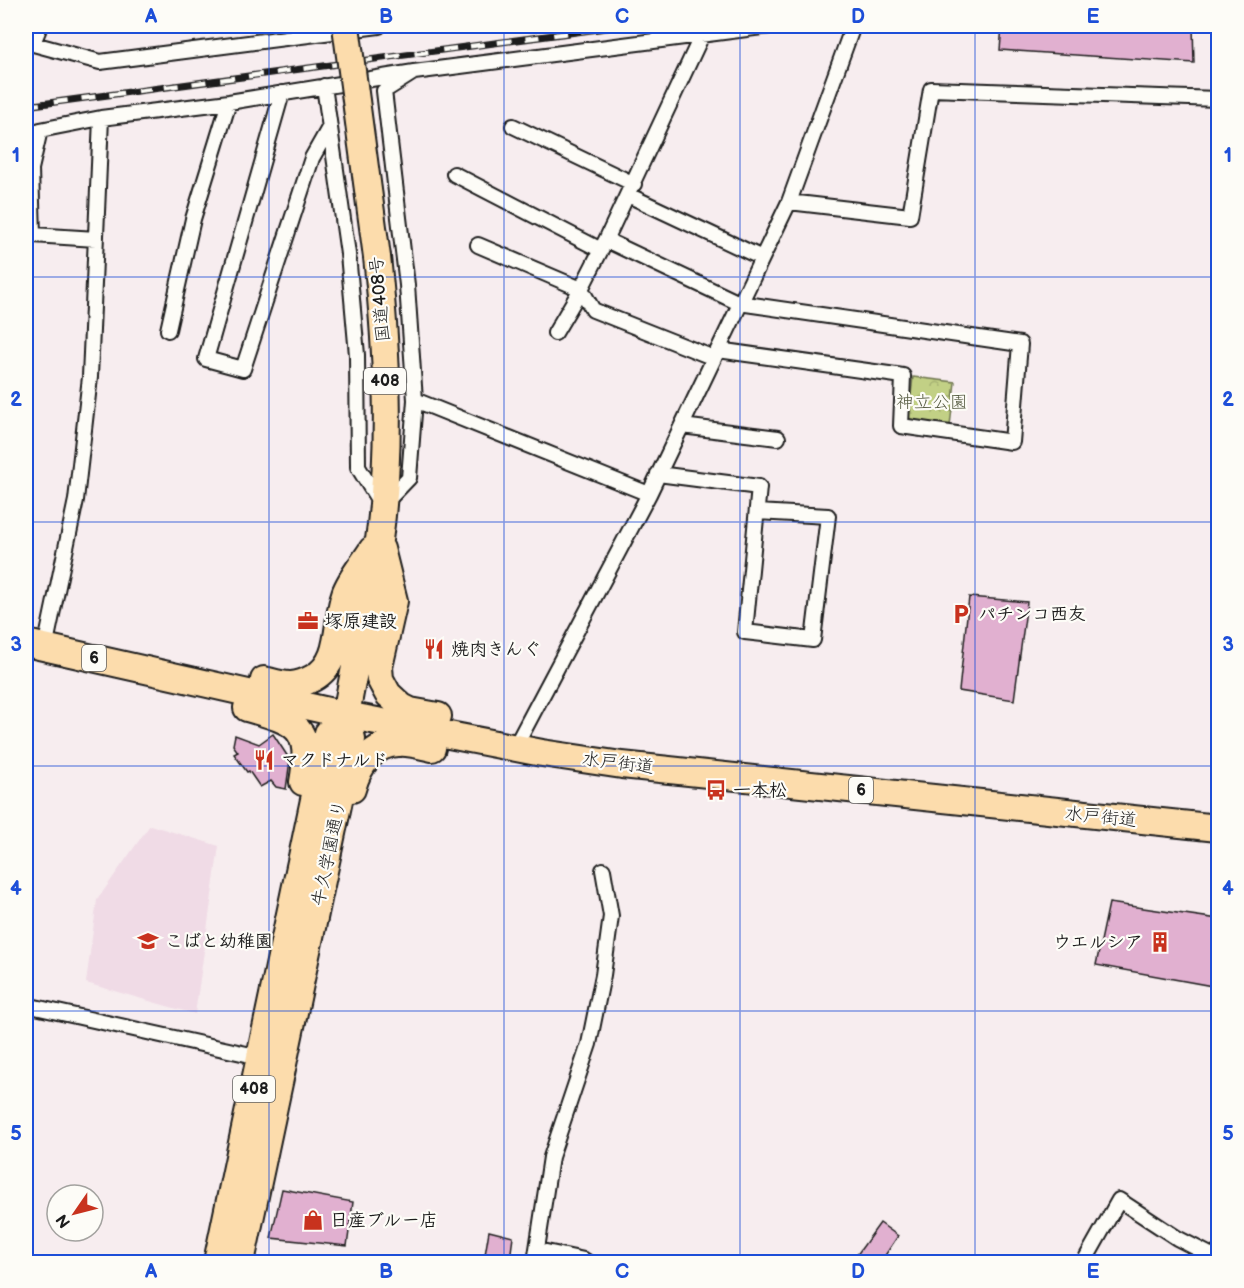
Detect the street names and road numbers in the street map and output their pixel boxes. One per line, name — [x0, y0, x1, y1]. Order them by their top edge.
street label: 国道408号 — [366, 255, 394, 343]
road number: 408 — [364, 368, 406, 394]
road number: 6 — [82, 645, 106, 671]
street label: 水戸街道 — [581, 748, 655, 778]
road number: 6 — [849, 777, 873, 803]
street label: 牛久学園通り — [308, 798, 350, 908]
street label: 水戸街道 — [1064, 803, 1138, 831]
road number: 408 — [233, 1076, 275, 1102]

